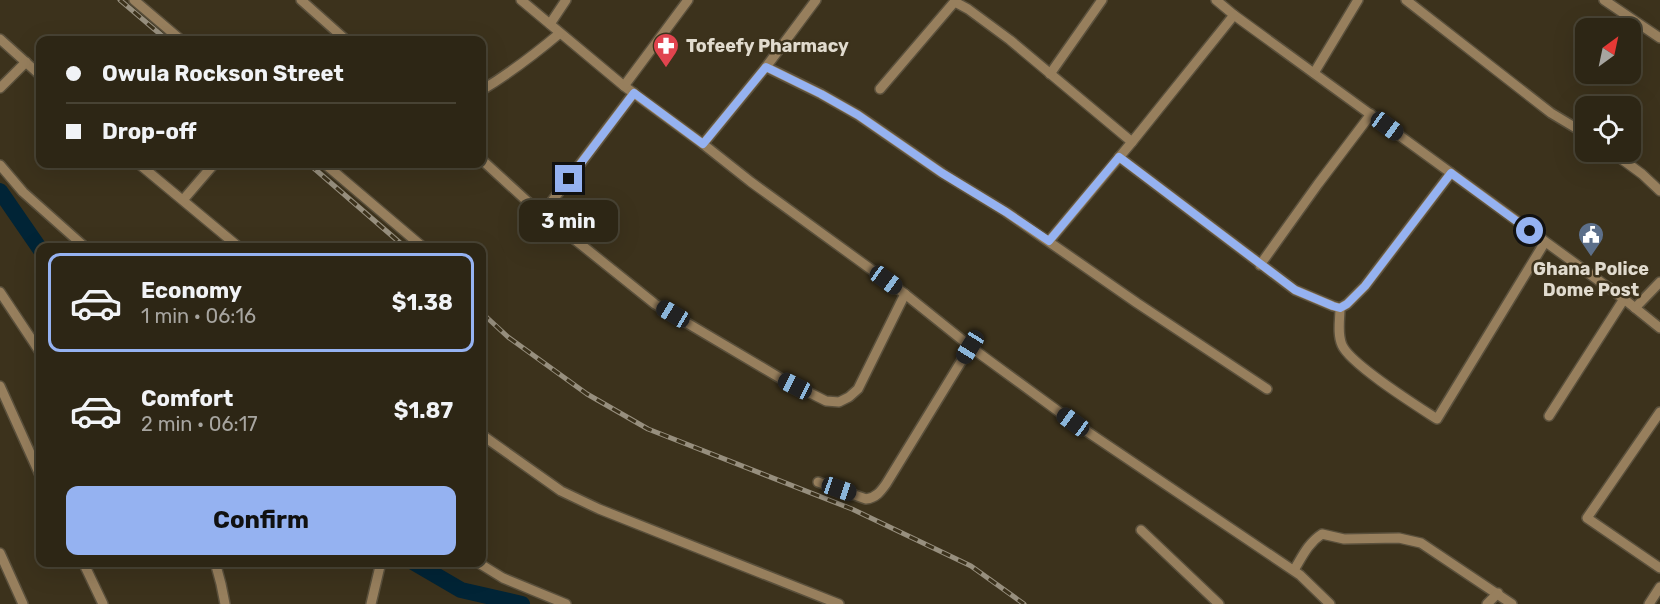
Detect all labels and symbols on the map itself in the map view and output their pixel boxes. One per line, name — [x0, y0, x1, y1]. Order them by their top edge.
north arrow — [1575, 18, 1641, 84]
pharmacy icon: Tofeefy Pharmacy — [651, 31, 681, 69]
place label: Tofeefy Pharmacy — [686, 35, 849, 57]
car — [1367, 108, 1407, 144]
route end — [555, 165, 582, 192]
callout: 3 min — [520, 200, 618, 242]
route start — [1516, 217, 1543, 244]
public building icon: Ghana Police Dome Post — [1576, 220, 1606, 258]
place label: Ghana Police Dome Post — [1533, 258, 1649, 301]
car — [866, 262, 906, 298]
car — [653, 297, 693, 331]
car — [953, 327, 987, 367]
car — [775, 370, 815, 402]
car — [1053, 404, 1093, 440]
car — [819, 475, 859, 503]

